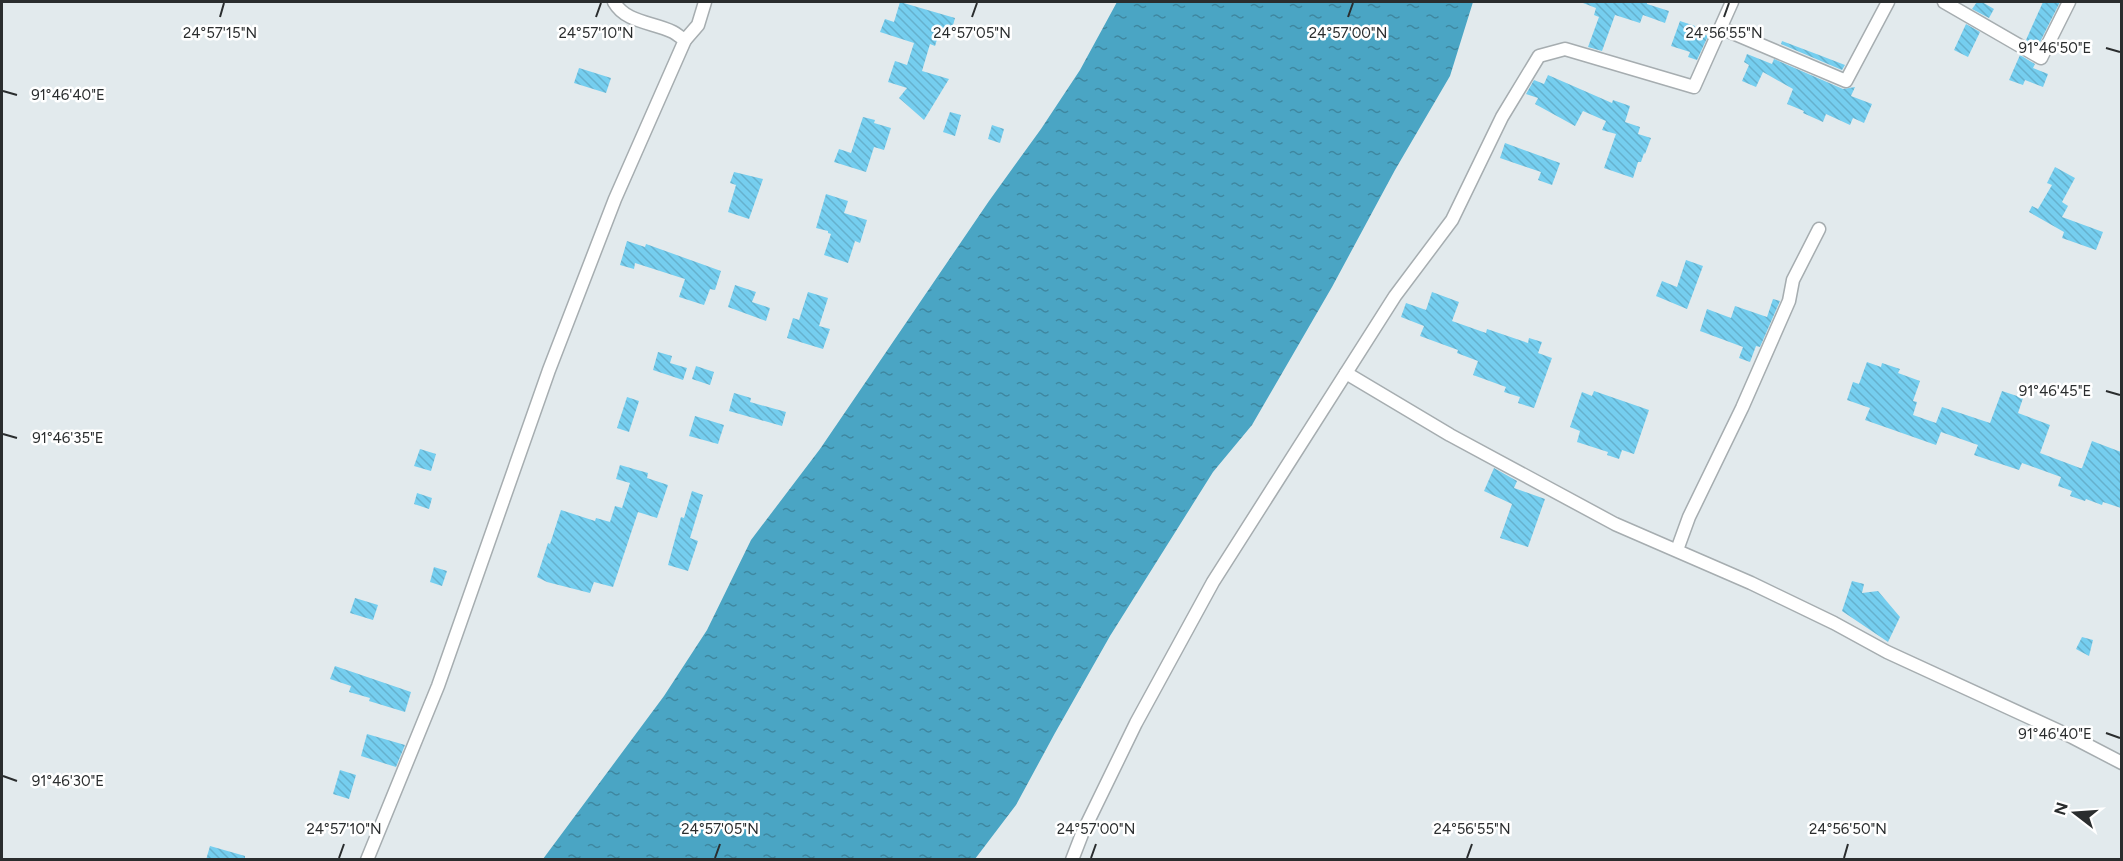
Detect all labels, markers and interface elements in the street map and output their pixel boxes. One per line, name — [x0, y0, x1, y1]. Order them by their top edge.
text: 24°57'15"N — [183, 24, 257, 42]
text: 24°57'10"N — [558, 24, 634, 42]
text: 24°57'05"N — [933, 24, 1011, 42]
text: 24°57'00"N — [1309, 24, 1387, 42]
text: 24°56'55"N — [1685, 24, 1763, 42]
text: 91°46'50"E — [2019, 39, 2091, 57]
text: 91°46'40"E — [31, 86, 105, 104]
text: 91°46'45"E — [2019, 382, 2091, 400]
text: 91°46'35"E — [32, 429, 104, 447]
text: 91°46'40"E — [2018, 725, 2092, 743]
text: 91°46'30"E — [32, 772, 104, 790]
north arrow — [2045, 783, 2105, 843]
text: N — [2050, 800, 2072, 817]
text: 24°57'10"N — [306, 820, 382, 838]
text: 24°57'05"N — [681, 820, 759, 838]
text: 24°57'00"N — [1057, 820, 1135, 838]
text: 24°56'55"N — [1433, 820, 1511, 838]
text: 24°56'50"N — [1809, 820, 1887, 838]

